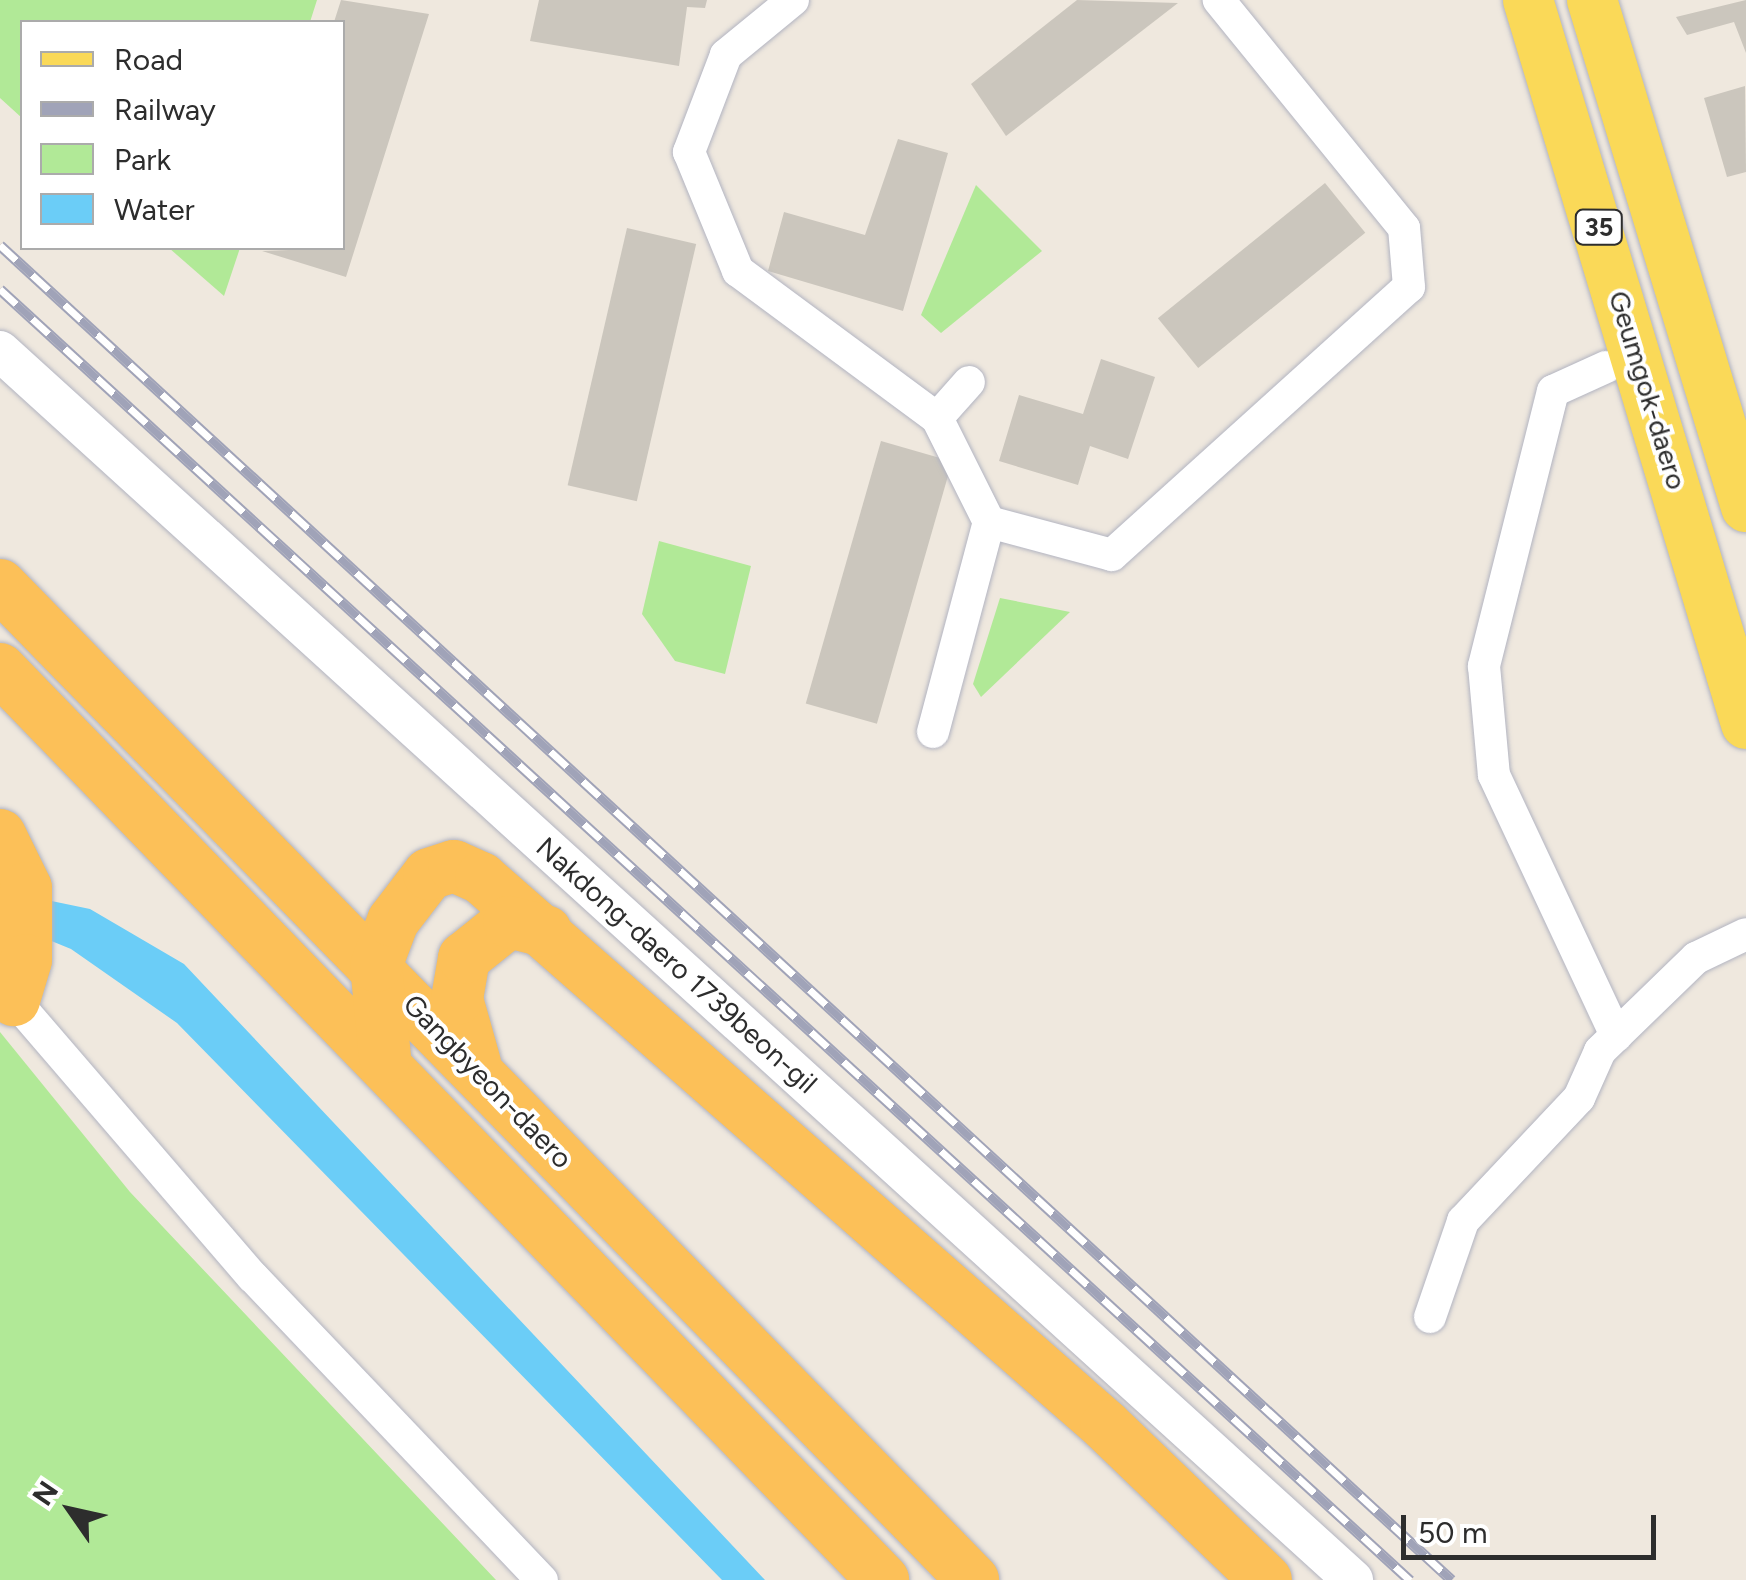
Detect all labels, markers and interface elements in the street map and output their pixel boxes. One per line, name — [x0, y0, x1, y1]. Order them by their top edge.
legend — [20, 20, 345, 250]
text: Road — [114, 41, 183, 78]
text: Railway — [114, 91, 216, 128]
text: Park — [114, 141, 171, 178]
text: Water — [114, 191, 195, 228]
road number: 35 — [1574, 207, 1624, 247]
street label: Geumgok-daero — [1602, 287, 1694, 493]
street label: Nakdong-daero 1739beon-gil — [530, 830, 824, 1100]
street label: Gangbyeon-daero — [397, 987, 579, 1175]
north arrow — [20, 1460, 120, 1560]
text: N — [25, 1475, 65, 1512]
scale bar — [1406, 1495, 1661, 1557]
text: 50 m — [1418, 1514, 1487, 1551]

